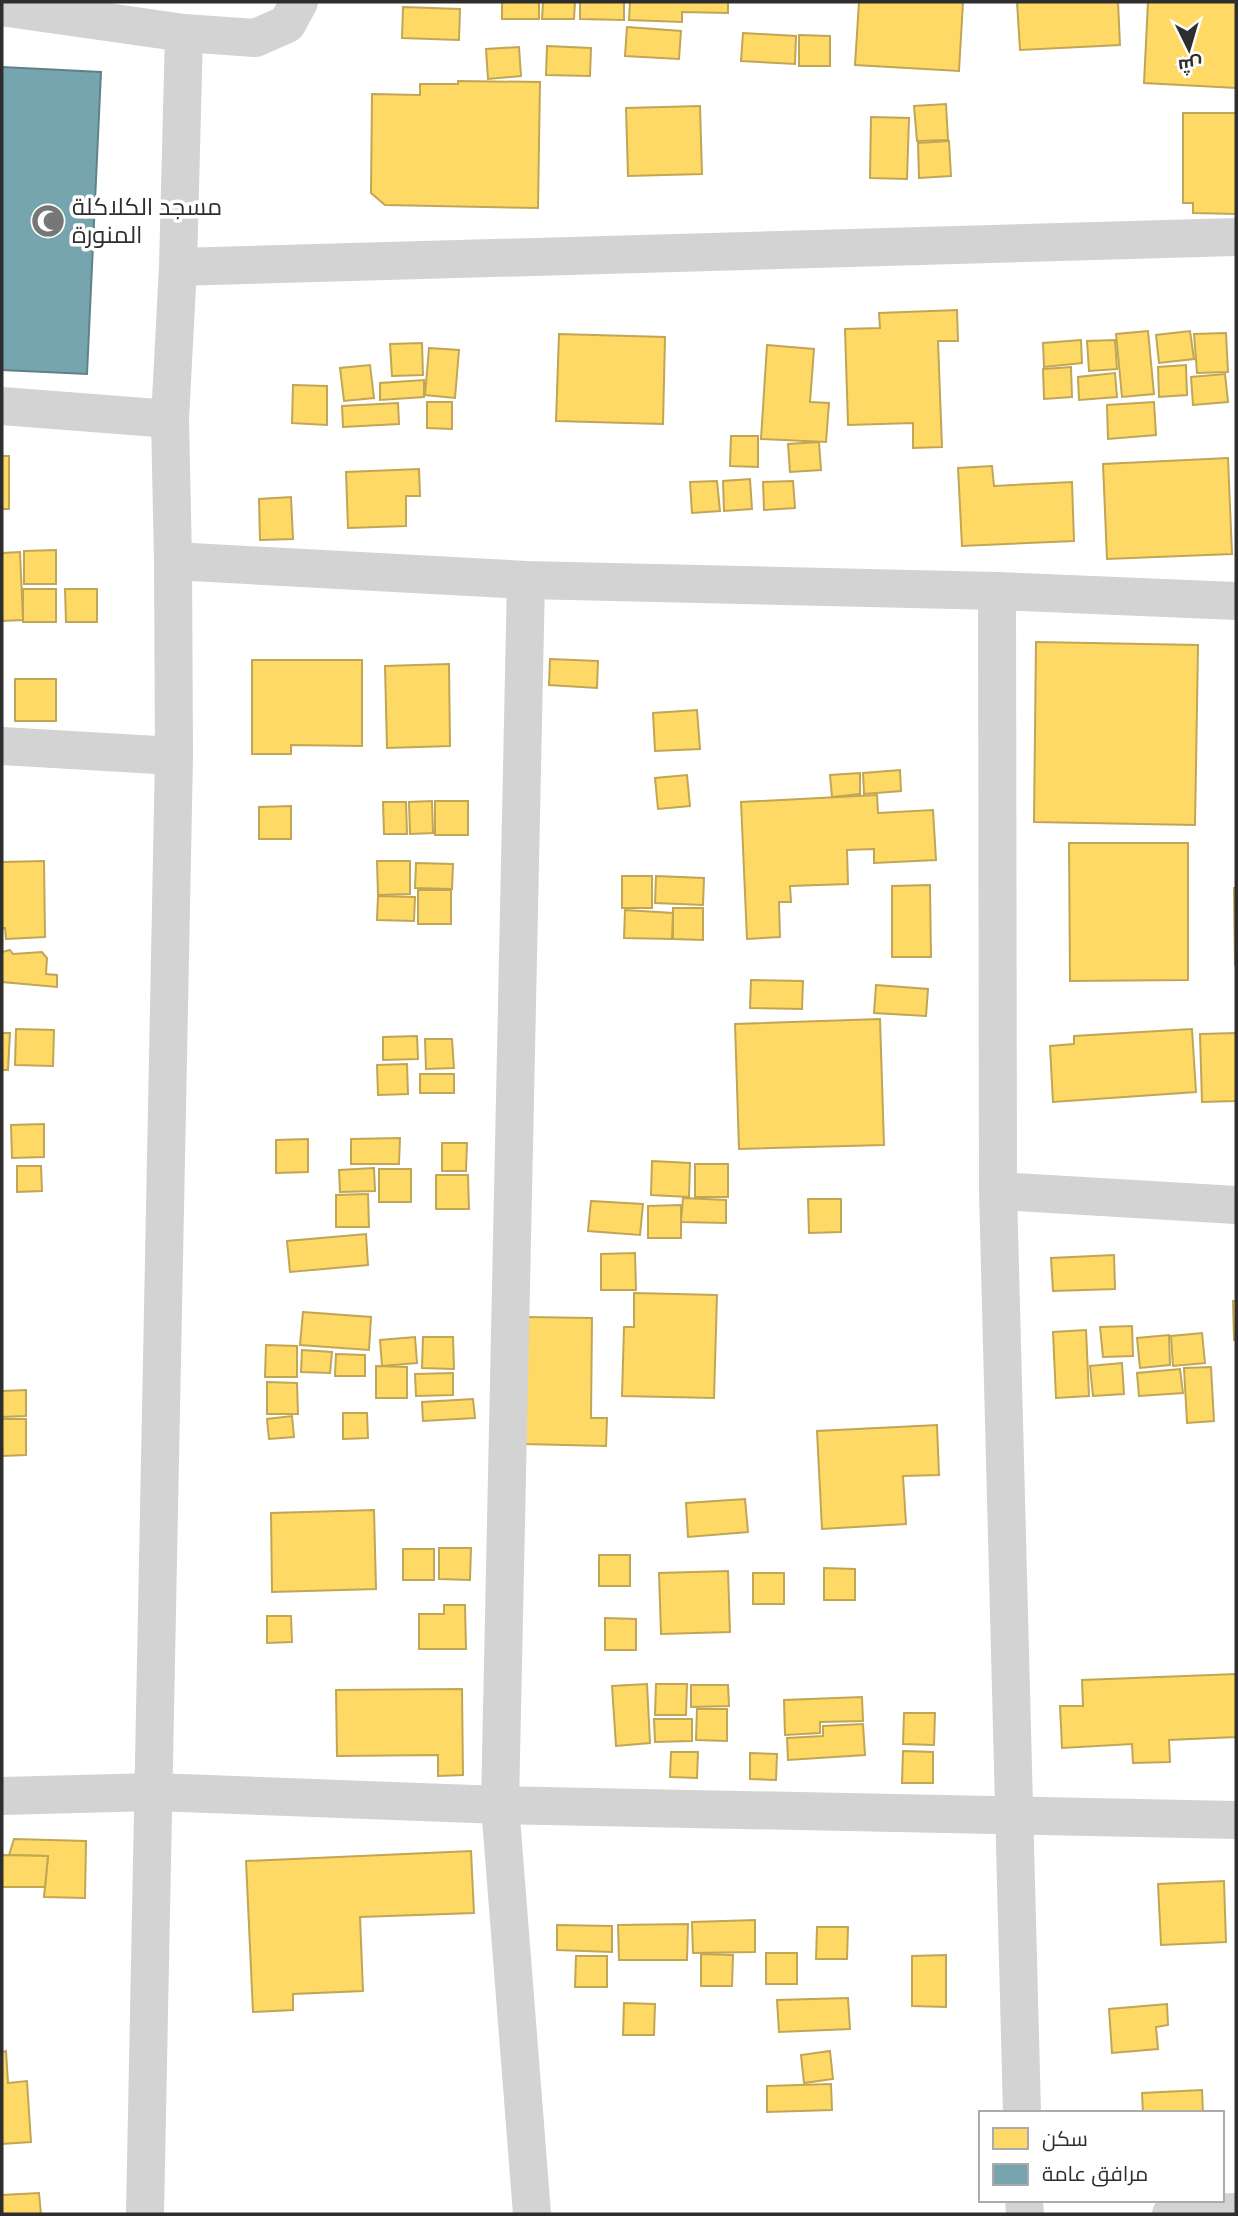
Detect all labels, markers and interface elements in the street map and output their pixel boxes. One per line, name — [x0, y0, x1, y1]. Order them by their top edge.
north arrow — [1154, 14, 1224, 84]
text: ش — [1177, 53, 1204, 79]
place label: مسجد الكلاكلة المنورة — [72, 190, 222, 250]
mosque icon: مسجد الكلاكلة المنورة — [29, 202, 67, 240]
legend — [979, 2111, 1224, 2202]
text: سكن — [1042, 2124, 1088, 2152]
text: مرافق عامة — [1042, 2159, 1148, 2187]

